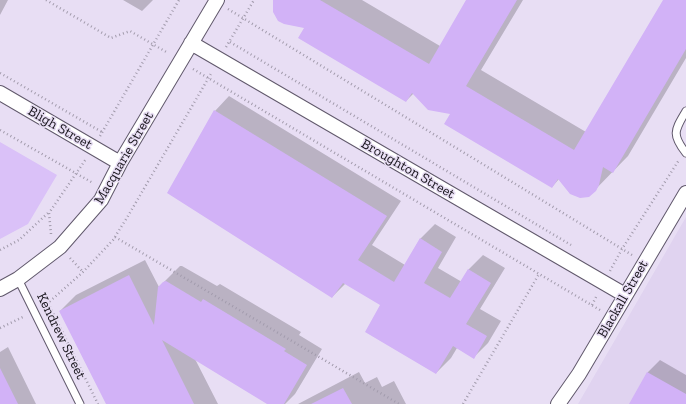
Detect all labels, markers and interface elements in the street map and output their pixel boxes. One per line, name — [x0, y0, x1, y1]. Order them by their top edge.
street label: Bligh Street — [25, 103, 95, 153]
street label: Macquarie Street — [91, 109, 157, 207]
street label: Broughton Street — [358, 135, 458, 203]
street label: Blackall Street — [594, 257, 652, 341]
street label: Kendrew Street — [33, 290, 89, 382]

